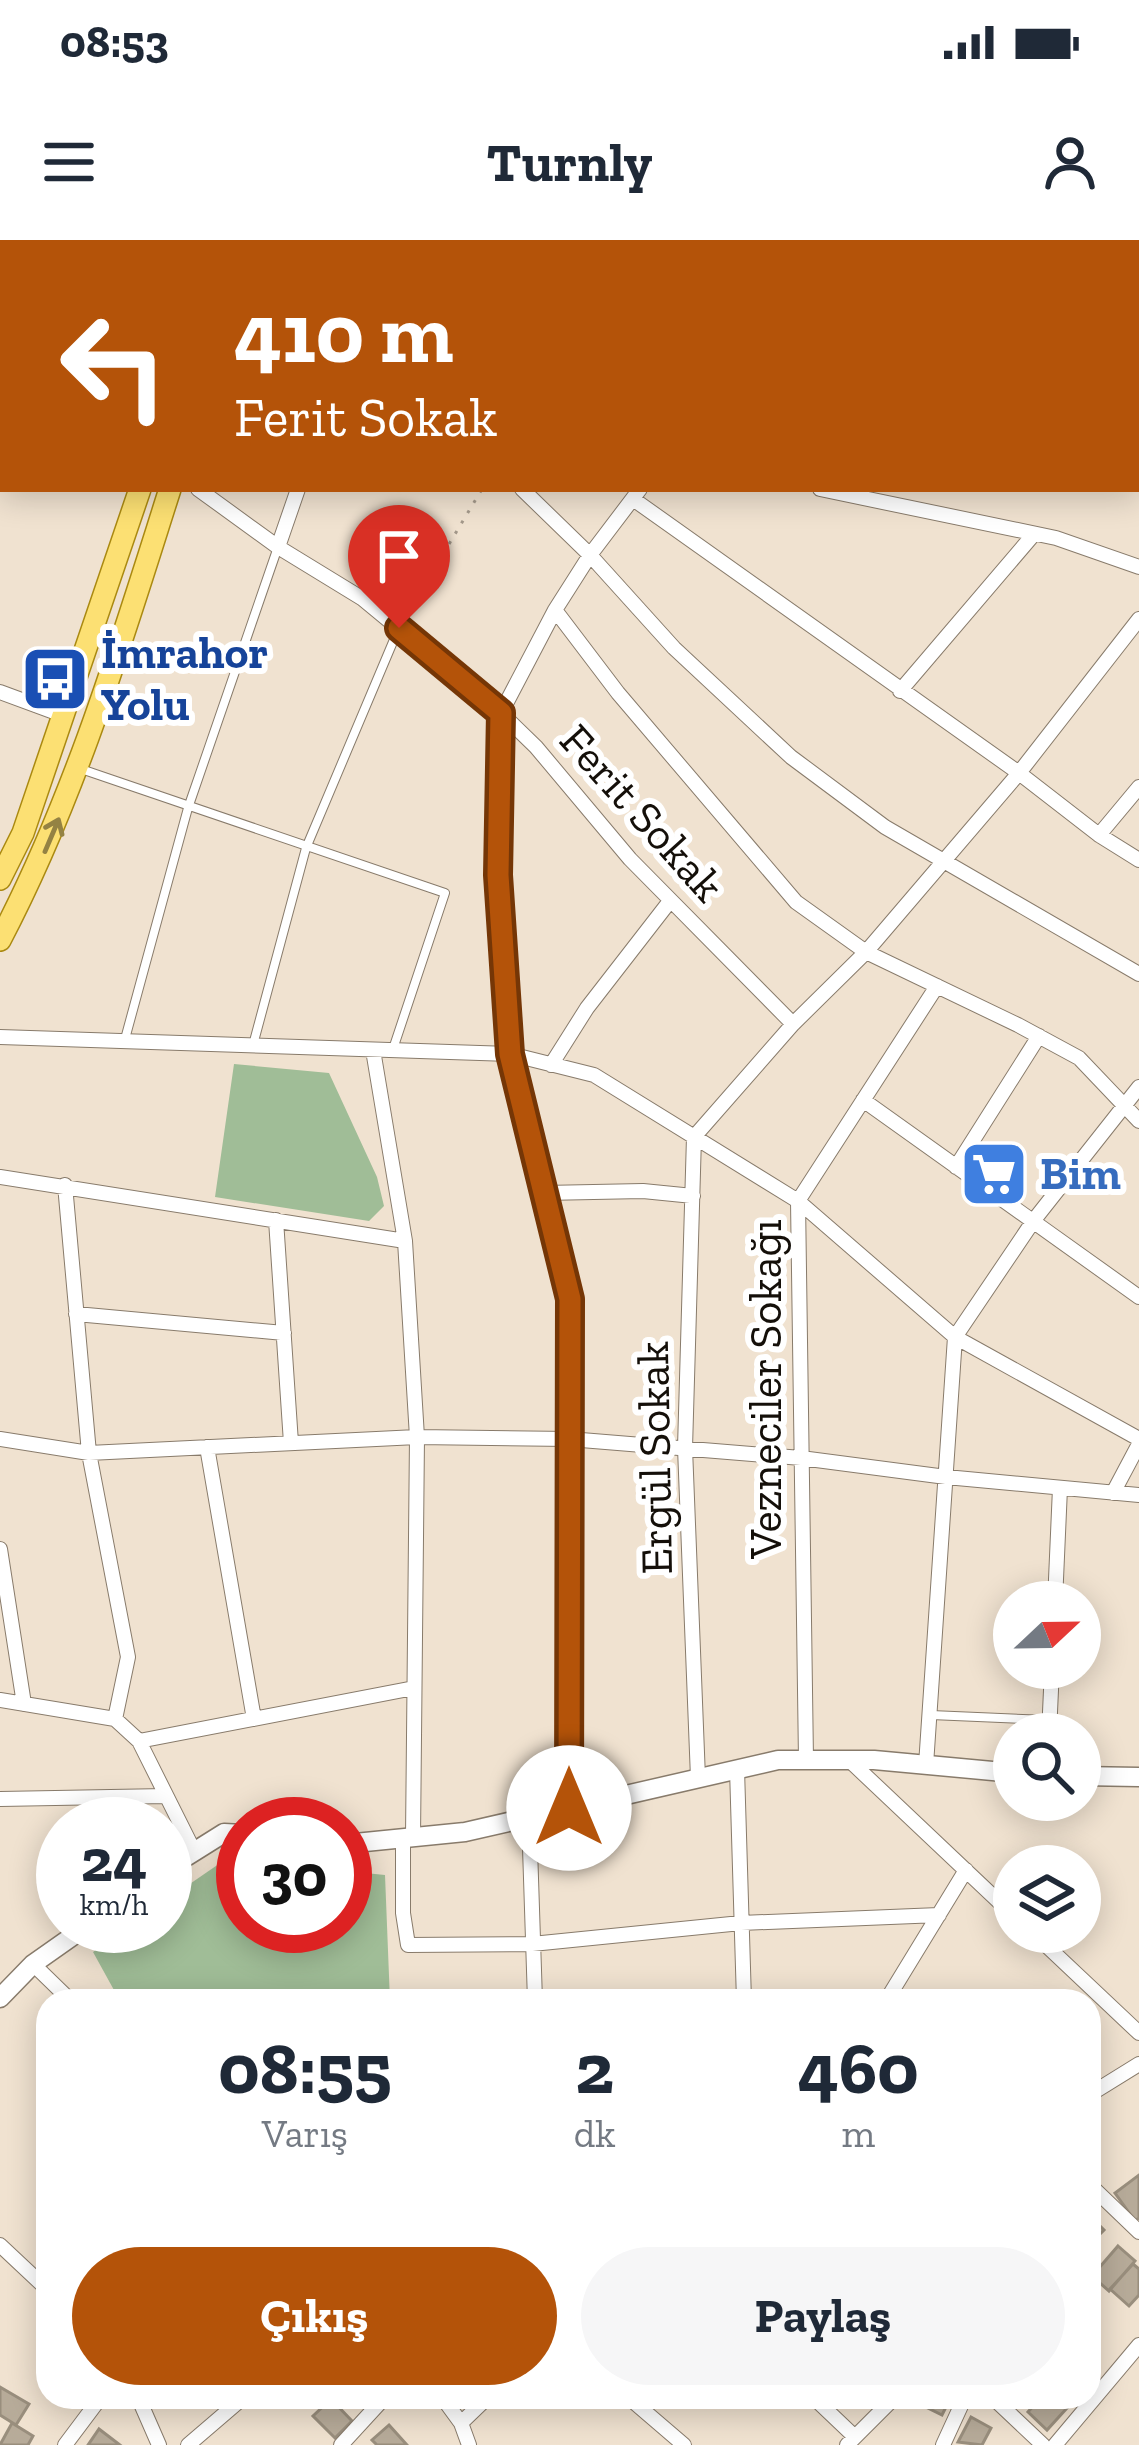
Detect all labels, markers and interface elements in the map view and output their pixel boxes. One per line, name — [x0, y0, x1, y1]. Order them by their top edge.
text: 08:53 — [60, 15, 169, 69]
icon: menu — [36, 129, 102, 195]
icon: person — [1037, 129, 1103, 195]
text: Turnly — [487, 130, 652, 195]
text: 410 m — [234, 283, 454, 384]
icon: left — [36, 288, 192, 444]
text: Ferit Sokak — [234, 385, 497, 450]
pin — [348, 505, 450, 628]
icon: arrive — [366, 523, 432, 589]
place label: İmrahor Yolu — [101, 626, 268, 732]
bus stop icon: İmrahor Yolu — [20, 644, 90, 714]
street label: Ferit Sokak — [549, 713, 735, 913]
one-way arrow — [43, 817, 64, 854]
supermarket icon: Bim — [959, 1139, 1029, 1209]
place label: Bim — [1040, 1147, 1121, 1201]
street label: Vezneciler Sokağı — [739, 1219, 793, 1560]
street label: Ergül Sokak — [626, 1341, 684, 1575]
north arrow — [993, 1581, 1101, 1689]
map controls — [993, 1581, 1101, 1953]
button: search — [993, 1713, 1101, 1821]
position arrow — [506, 1745, 632, 1871]
speed limit sign: 30 — [216, 1797, 372, 1953]
text: 24 — [81, 1824, 147, 1896]
button: layers — [993, 1845, 1101, 1953]
text: km/h — [80, 1887, 148, 1923]
text: 08:55 — [218, 2025, 392, 2111]
text: 2 — [575, 2025, 614, 2111]
text: 460 — [798, 2025, 919, 2111]
text: Varış — [262, 2110, 348, 2157]
text: dk — [574, 2110, 615, 2157]
text: m — [841, 2110, 875, 2157]
button: Çıkış — [72, 2247, 557, 2385]
button: Paylaş — [581, 2247, 1065, 2385]

